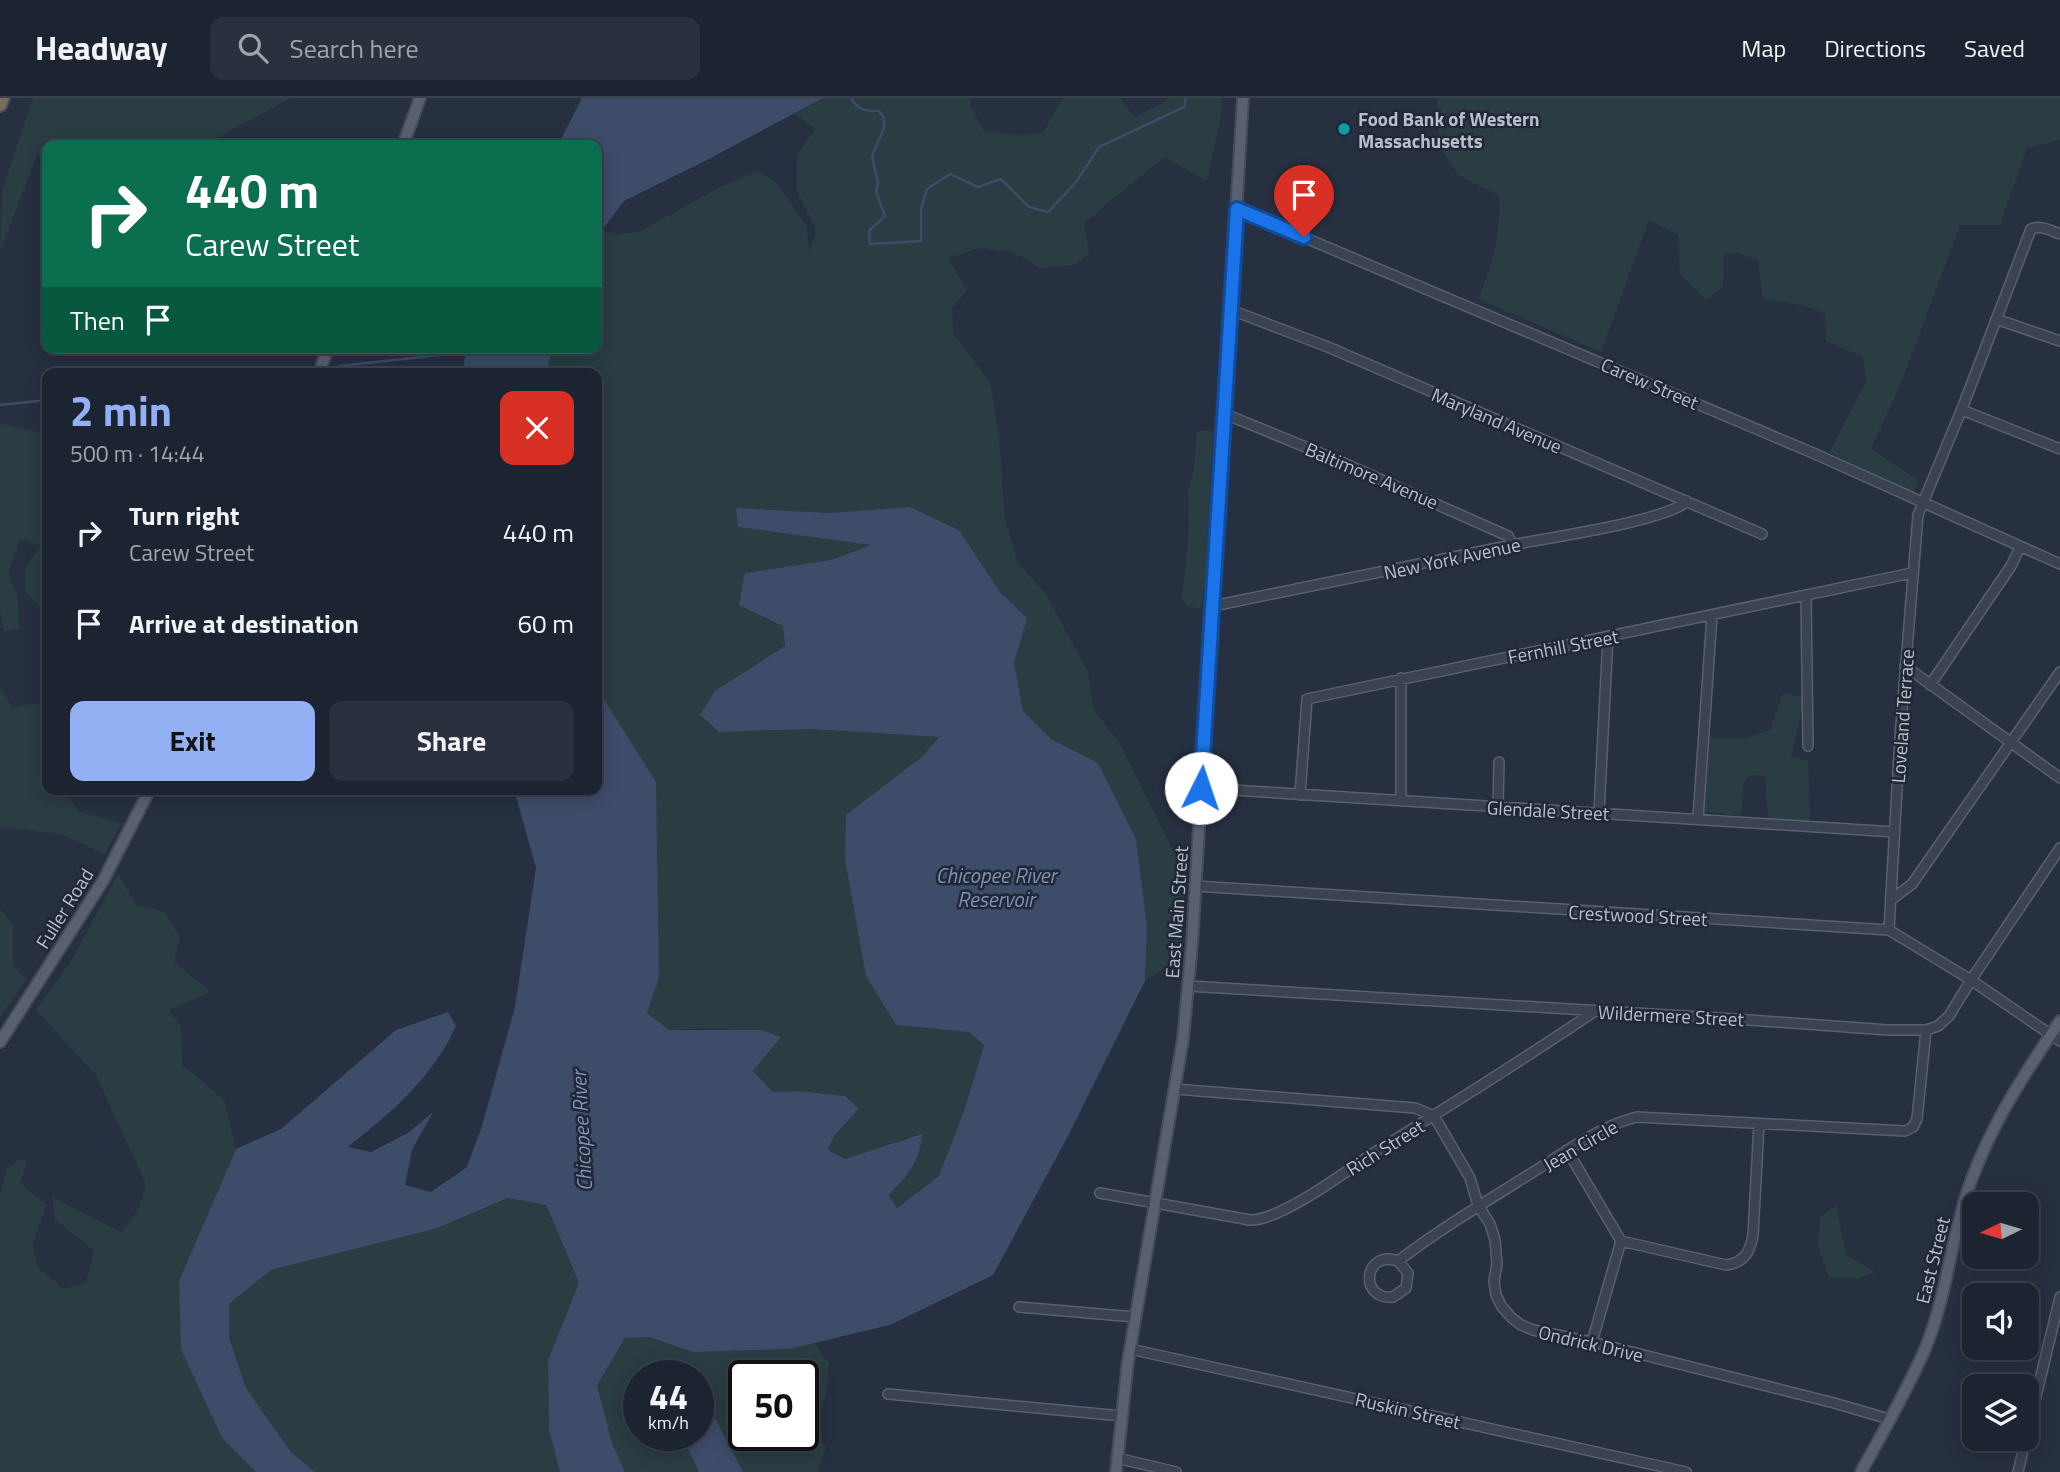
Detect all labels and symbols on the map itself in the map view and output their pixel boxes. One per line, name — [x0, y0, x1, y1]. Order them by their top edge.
place label: Food Bank of Western Massachusetts — [1358, 104, 1540, 155]
marker: Food Bank of Western Massachusetts — [1336, 121, 1352, 137]
pin — [1274, 165, 1334, 237]
street label: Carew Street — [1597, 349, 1704, 417]
street label: Maryland Avenue — [1427, 379, 1567, 461]
street label: Baltimore Avenue — [1301, 434, 1443, 516]
street label: New York Avenue — [1381, 529, 1523, 587]
street label: Fernhill Street — [1505, 621, 1621, 671]
street label: Loveland Terrace — [1883, 648, 1921, 784]
position arrow — [1164, 751, 1238, 825]
street label: Glendale Street — [1486, 792, 1610, 828]
street label: East Main Street — [1157, 844, 1195, 979]
water label: Chicopee River Reservoir — [936, 859, 1059, 915]
street label: Fuller Road — [28, 862, 100, 954]
street label: Crestwood Street — [1568, 897, 1709, 933]
street label: Wildermere Street — [1597, 997, 1745, 1033]
water label: Chicopee River — [562, 1068, 600, 1192]
street label: Rich Street — [1340, 1111, 1430, 1182]
street label: Jean Circle — [1537, 1112, 1623, 1178]
north arrow — [1962, 1192, 2039, 1269]
street label: East Street — [1907, 1213, 1957, 1307]
street label: Ondrick Drive — [1536, 1317, 1646, 1369]
speed limit sign: 50 — [728, 1360, 819, 1451]
street label: Ruskin Street — [1353, 1384, 1464, 1436]

